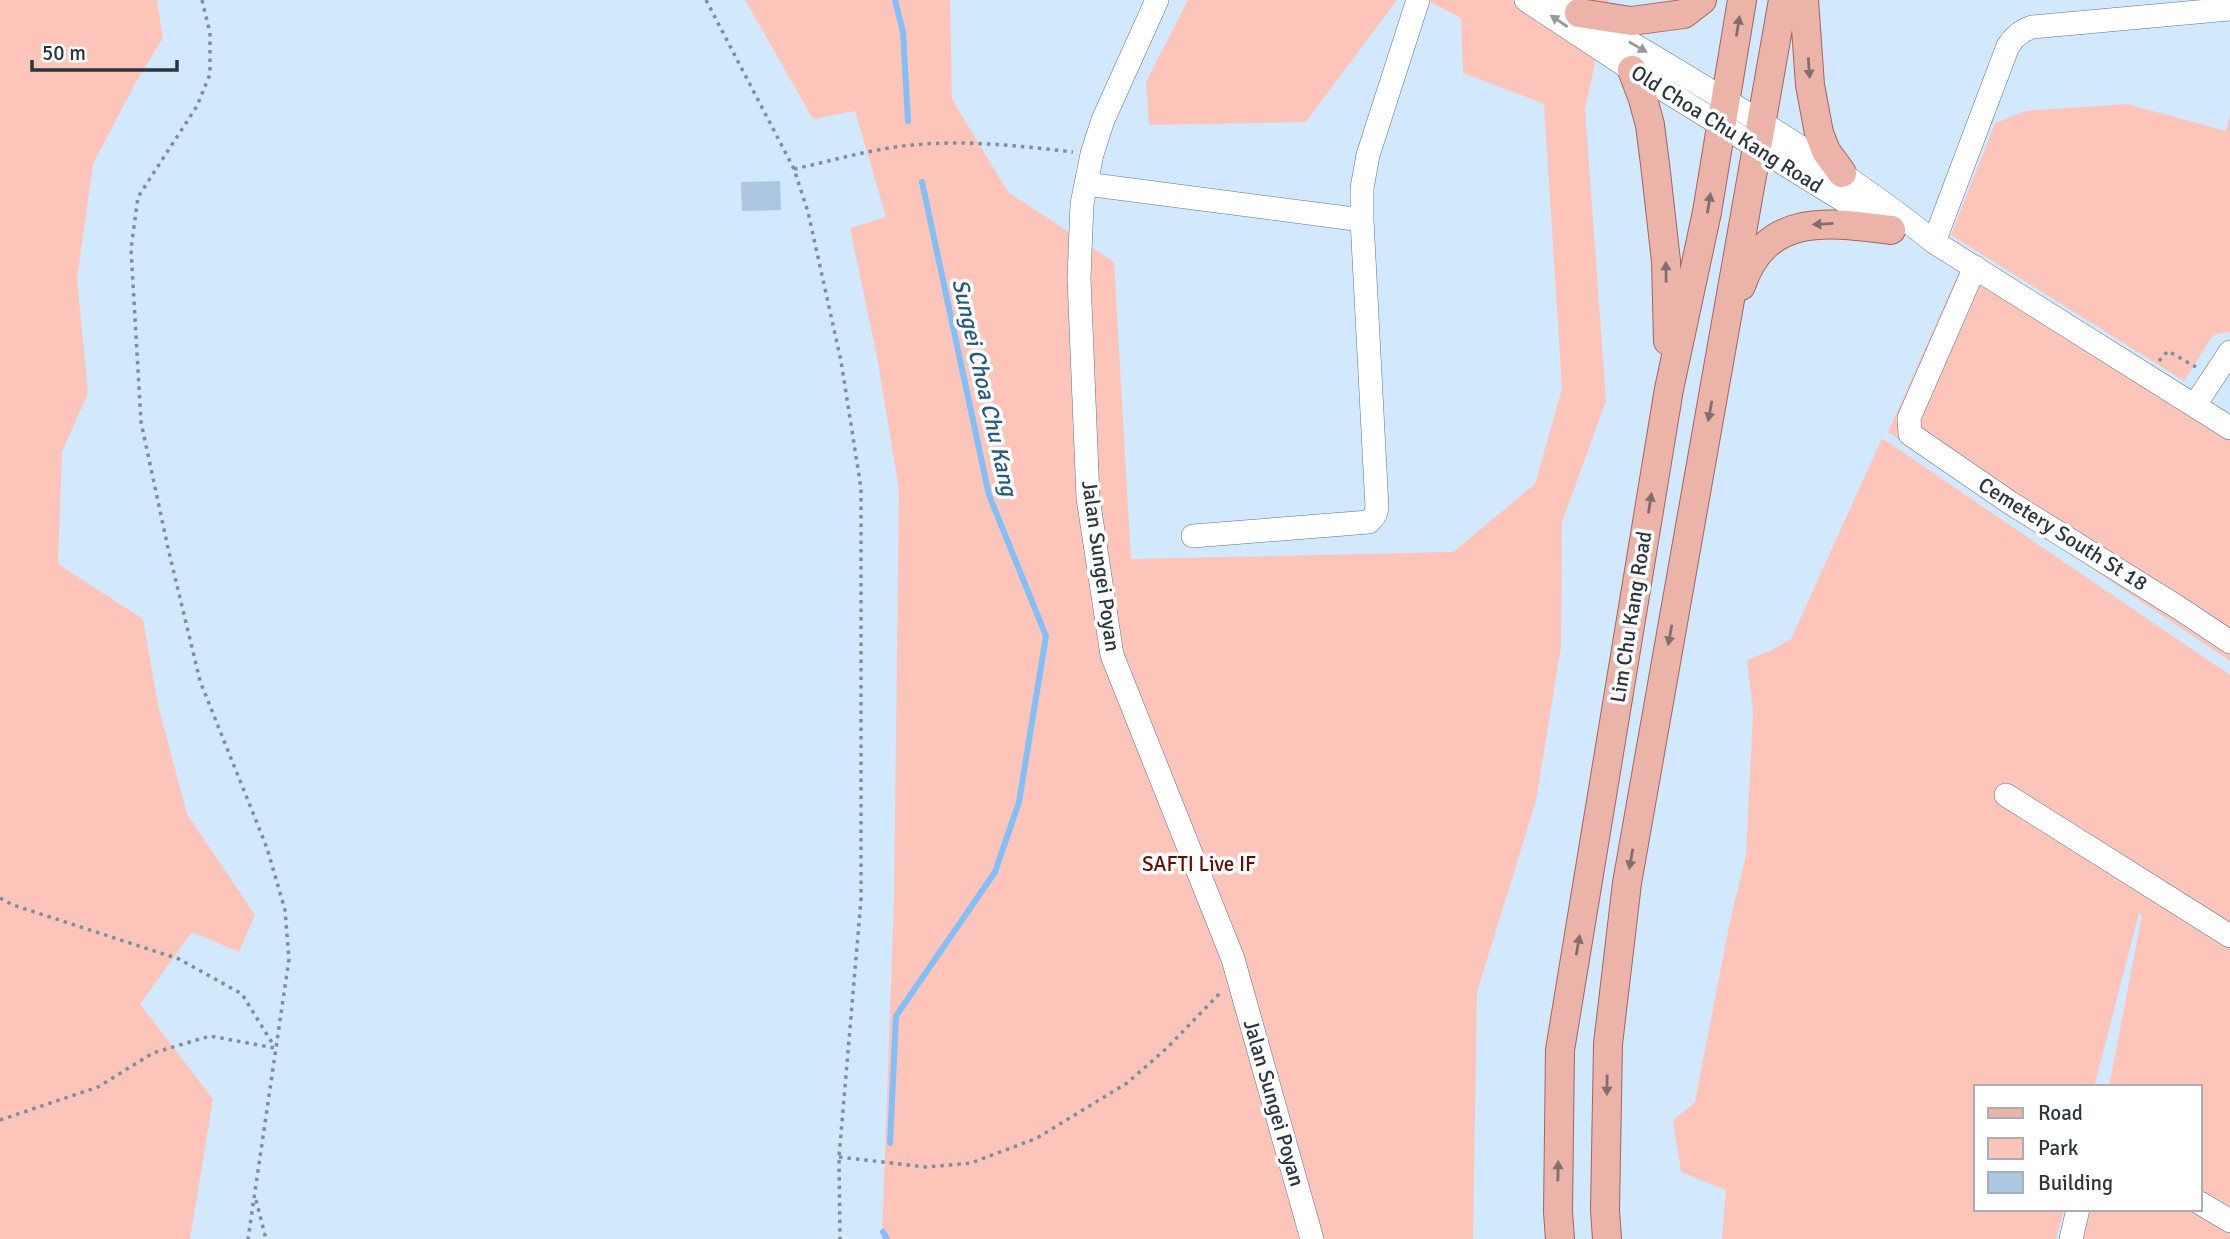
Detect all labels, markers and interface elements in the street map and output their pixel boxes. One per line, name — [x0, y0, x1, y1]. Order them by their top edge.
one-way arrow — [1549, 15, 1568, 28]
one-way arrow — [1733, 15, 1744, 37]
scale bar — [32, 28, 177, 72]
text: 50 m — [42, 40, 86, 66]
one-way arrow — [1628, 41, 1647, 53]
one-way arrow — [1804, 57, 1815, 79]
street label: Old Choa Chu Kang Road — [1626, 59, 1828, 199]
one-way arrow — [1704, 192, 1715, 214]
one-way arrow — [1812, 219, 1834, 230]
one-way arrow — [1661, 261, 1672, 283]
water label: Sungei Choa Chu Kang — [945, 276, 1024, 500]
one-way arrow — [1704, 400, 1715, 422]
street label: Cemetery South St 18 — [1974, 471, 2152, 597]
street label: Jalan Sungei Poyan — [1076, 479, 1126, 653]
one-way arrow — [1645, 492, 1656, 514]
street label: Lim Chu Kang Road — [1605, 529, 1657, 705]
one-way arrow — [1665, 624, 1676, 646]
one-way arrow — [1625, 848, 1636, 870]
park label: SAFTI Live IF — [1142, 851, 1256, 877]
one-way arrow — [1573, 934, 1584, 956]
street label: Jalan Sungei Poyan — [1238, 1016, 1310, 1190]
one-way arrow — [1601, 1075, 1613, 1097]
legend — [1974, 1085, 2202, 1211]
text: Road — [2038, 1100, 2083, 1126]
text: Park — [2038, 1135, 2079, 1161]
one-way arrow — [1552, 1160, 1564, 1182]
text: Building — [2038, 1170, 2113, 1196]

